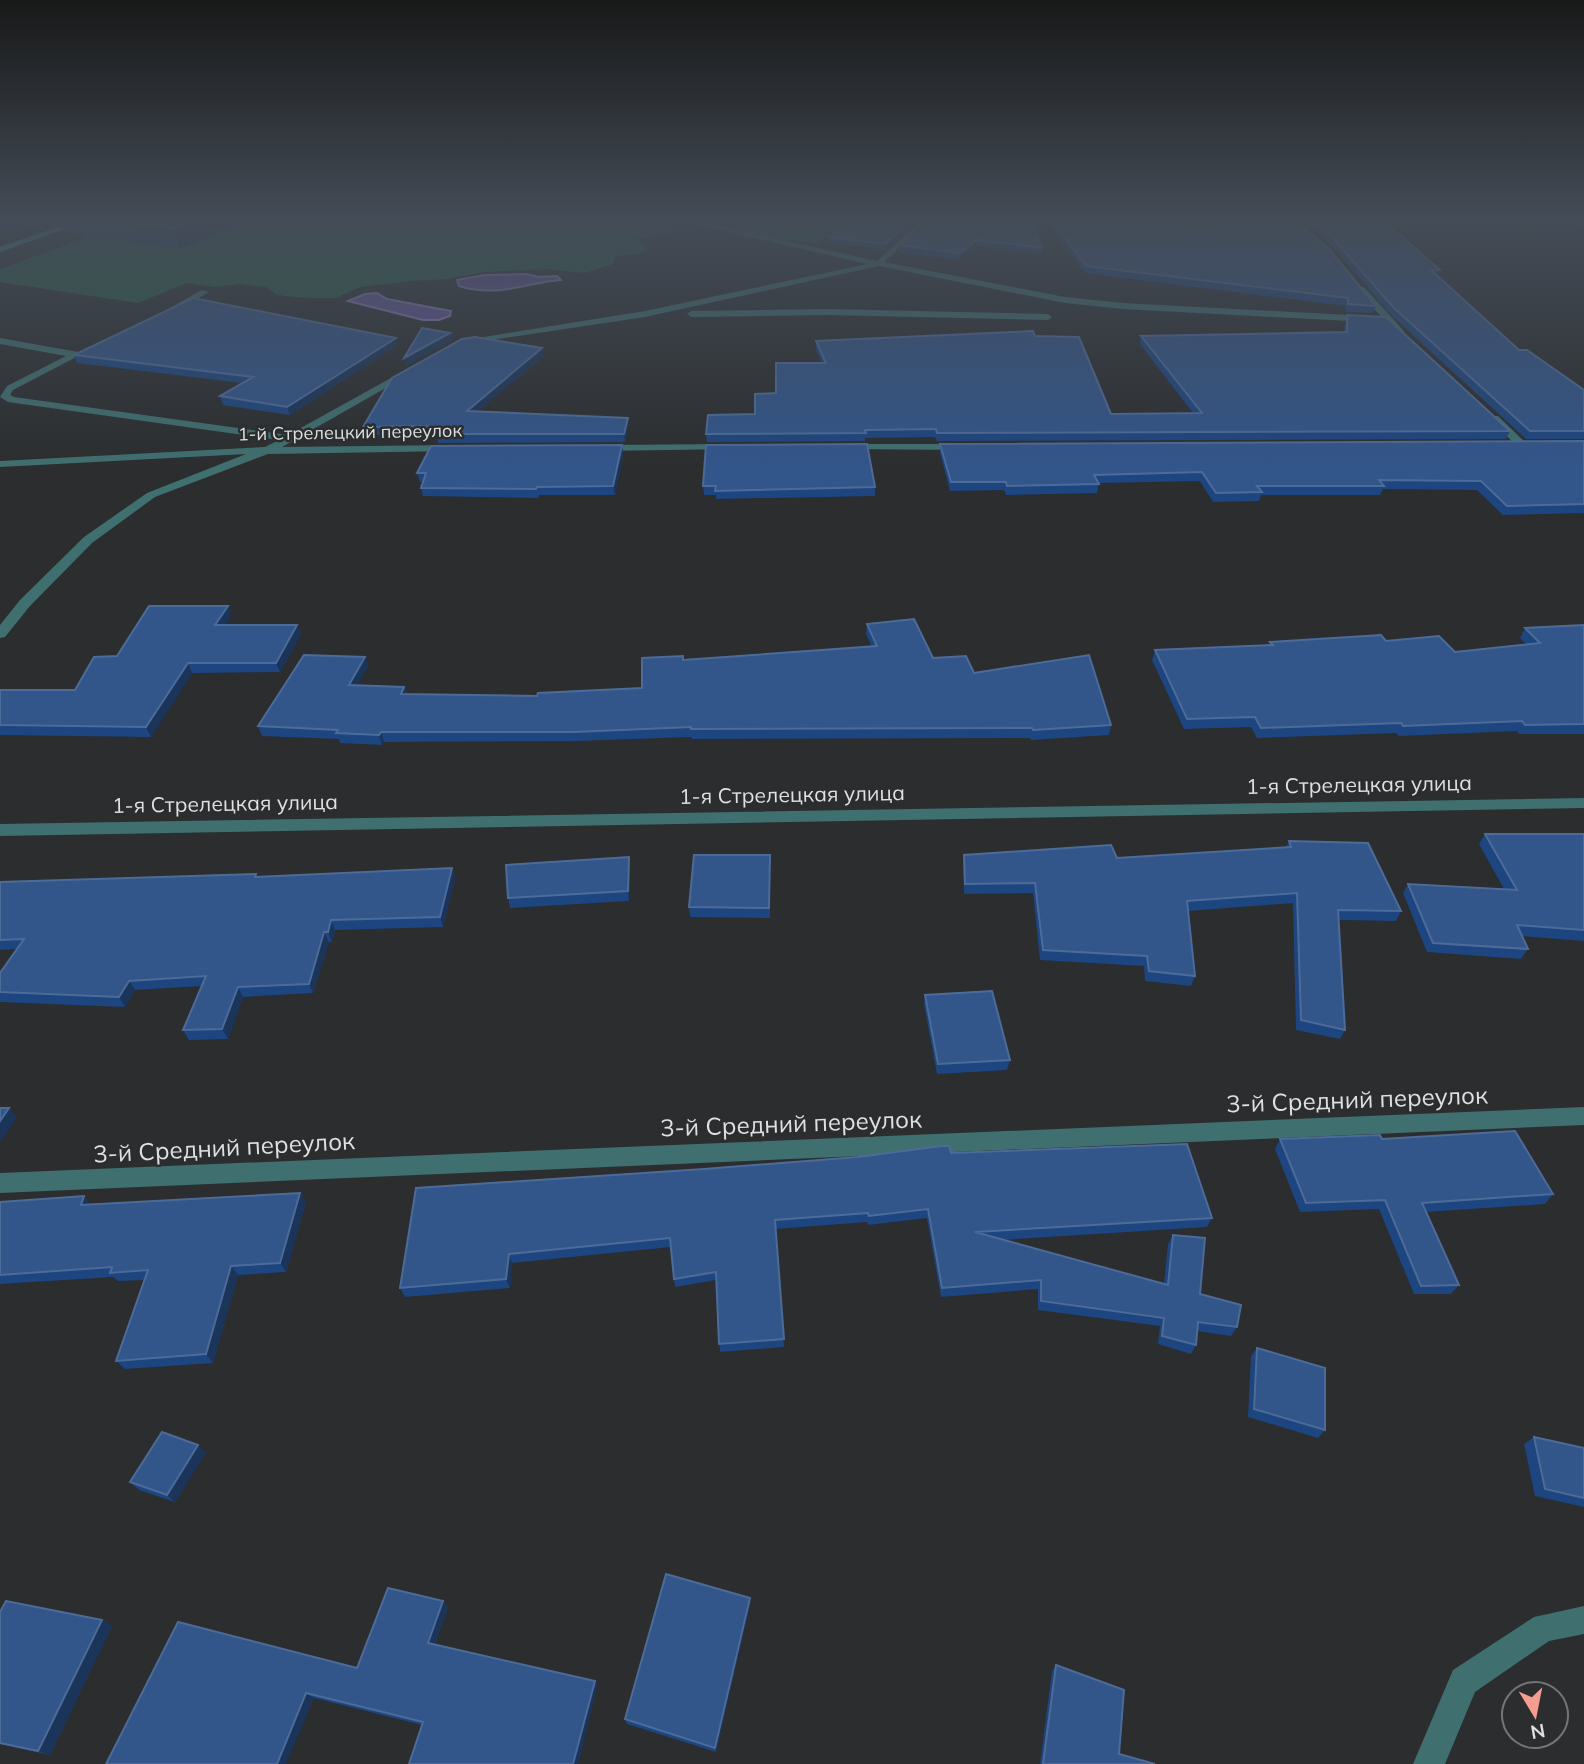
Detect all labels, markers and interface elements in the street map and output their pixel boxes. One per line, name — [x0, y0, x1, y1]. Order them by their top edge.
street label: 1-й Стрелецкий переулок — [238, 419, 463, 445]
street label: 1-я Стрелецкая улица — [1246, 769, 1472, 799]
street label: 1-я Стрелецкая улица — [679, 779, 905, 809]
street label: 1-я Стрелецкая улица — [112, 788, 338, 818]
street label: 3-й Средний переулок — [1226, 1079, 1488, 1119]
street label: 3-й Средний переулок — [660, 1103, 922, 1143]
street label: 3-й Средний переулок — [92, 1125, 356, 1169]
north arrow — [1500, 1680, 1570, 1750]
text: N — [1529, 1719, 1547, 1745]

